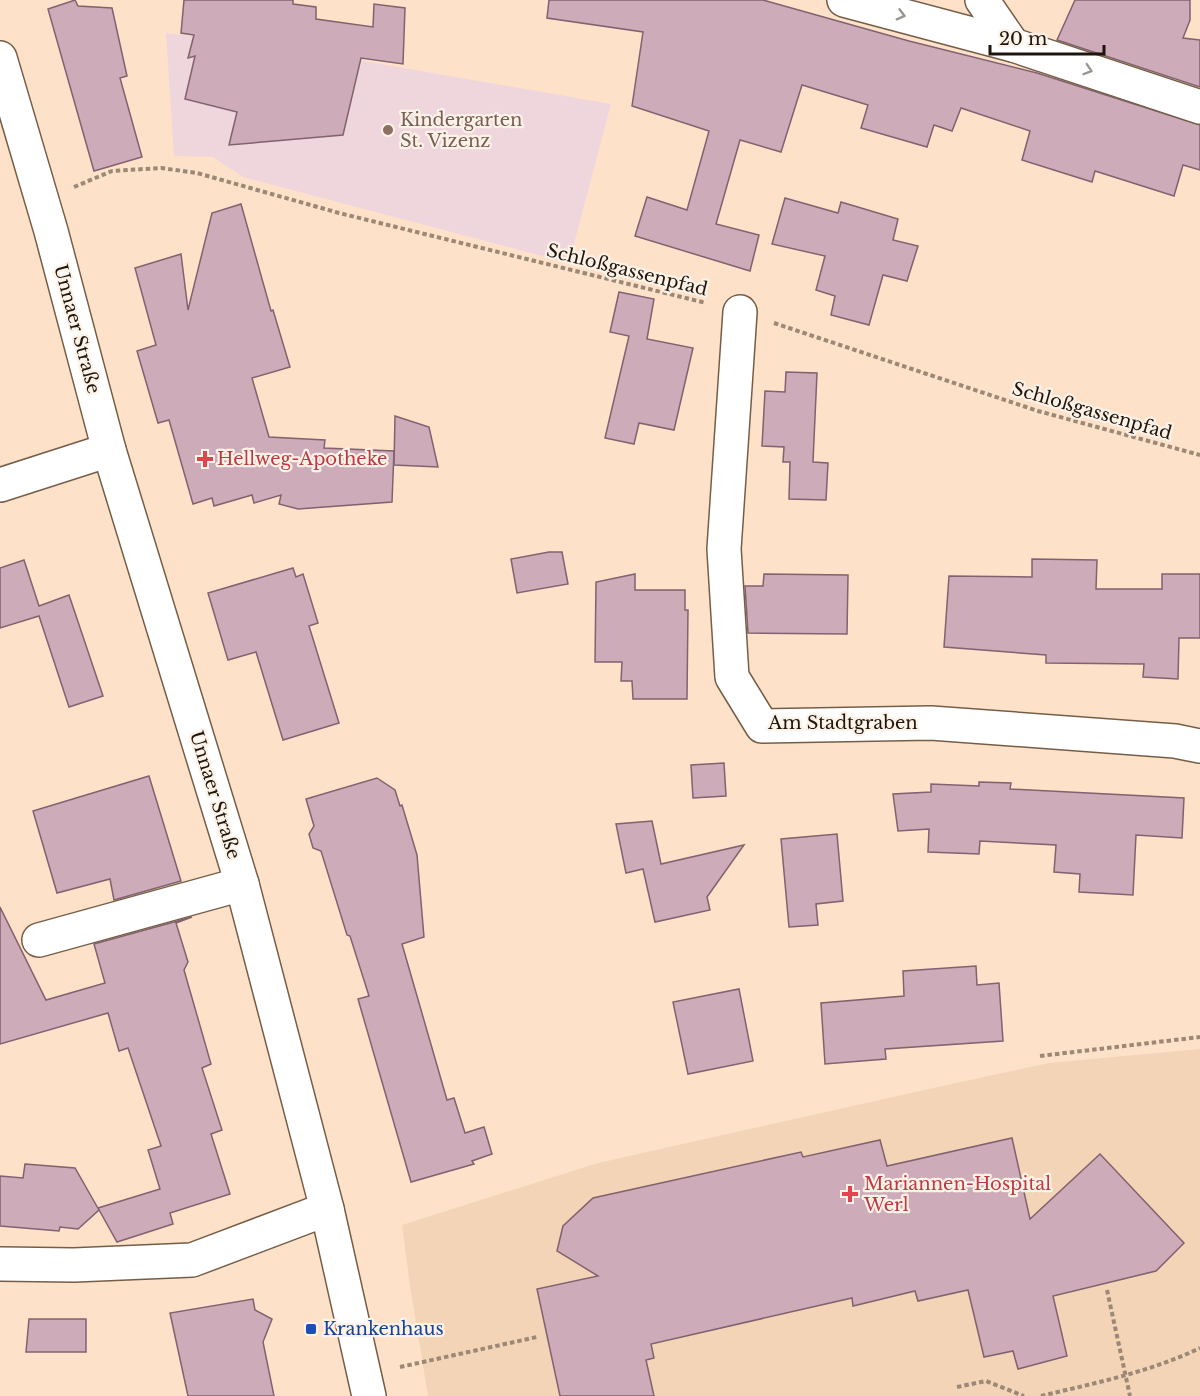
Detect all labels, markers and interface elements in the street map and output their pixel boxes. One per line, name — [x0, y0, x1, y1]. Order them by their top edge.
one-way arrow — [895, 8, 906, 20]
scale bar — [990, 18, 1104, 56]
text: 20 m — [999, 28, 1047, 50]
one-way arrow — [1082, 63, 1093, 75]
place label: Kindergarten St. Vizenz — [400, 109, 522, 152]
marker: Kindergarten St. Vizenz — [381, 123, 395, 137]
street label: Schloßgassenpfad — [544, 239, 710, 301]
street label: Unnaer Straße — [49, 262, 105, 396]
street label: Schloßgassenpfad — [1010, 378, 1174, 444]
place label: Hellweg-Apotheke — [217, 448, 387, 470]
marker: Hellweg-Apotheke — [198, 452, 212, 466]
street label: Am Stadtgraben — [767, 712, 918, 734]
street label: Unnaer Straße — [185, 728, 245, 862]
place label: Mariannen-Hospital Werl — [863, 1173, 1051, 1216]
marker: Mariannen-Hospital Werl — [841, 1185, 859, 1203]
place label: Krankenhaus — [323, 1318, 444, 1340]
marker: Krankenhaus — [304, 1322, 318, 1336]

